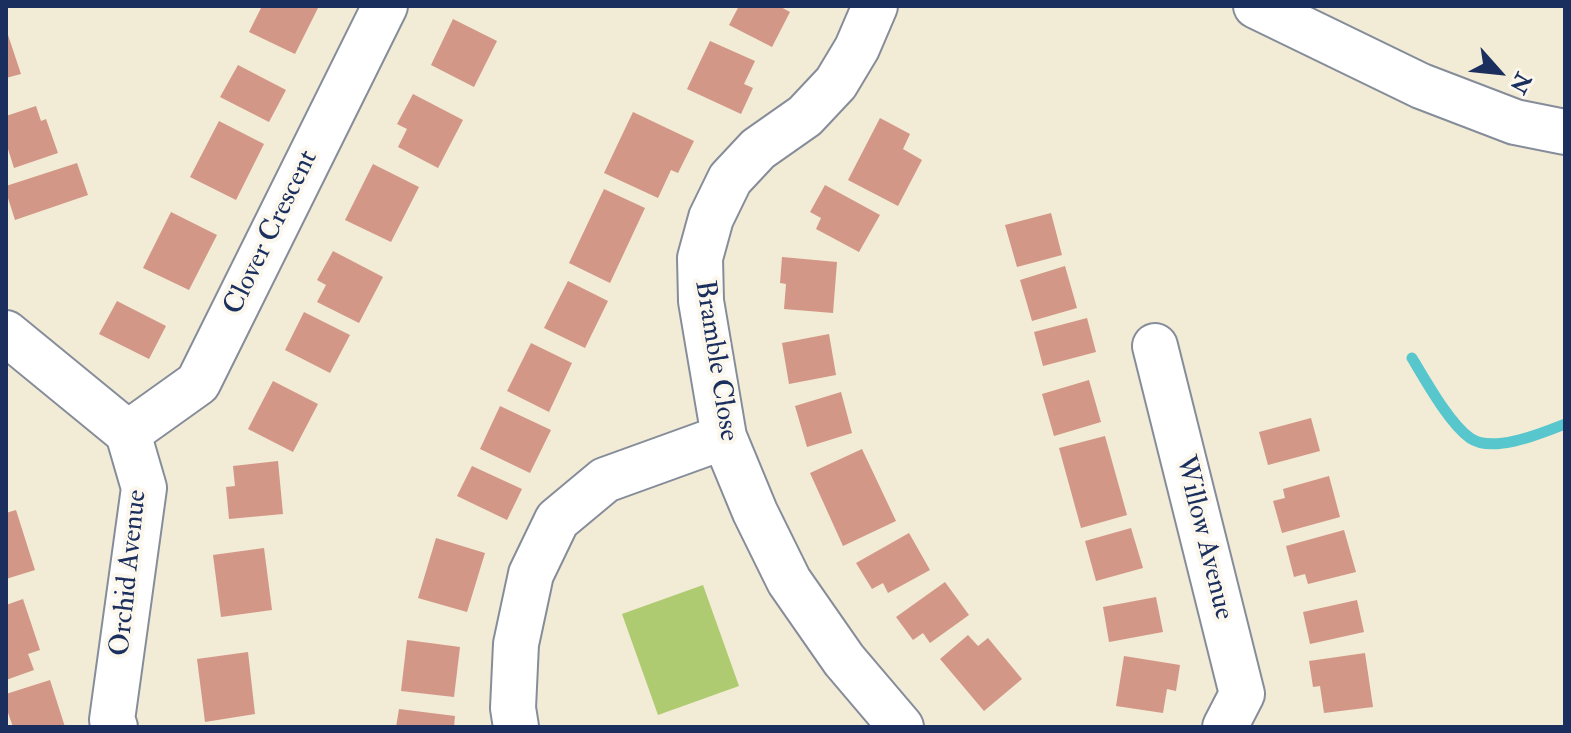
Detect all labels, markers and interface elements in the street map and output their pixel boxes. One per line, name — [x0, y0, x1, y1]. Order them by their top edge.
north arrow — [1459, 32, 1539, 112]
text: N — [1503, 68, 1537, 98]
street label: Clover Crescent — [218, 145, 326, 321]
street label: Bramble Close — [686, 278, 744, 444]
street label: Willow Avenue — [1166, 453, 1240, 623]
street label: Orchid Avenue — [105, 488, 155, 658]

